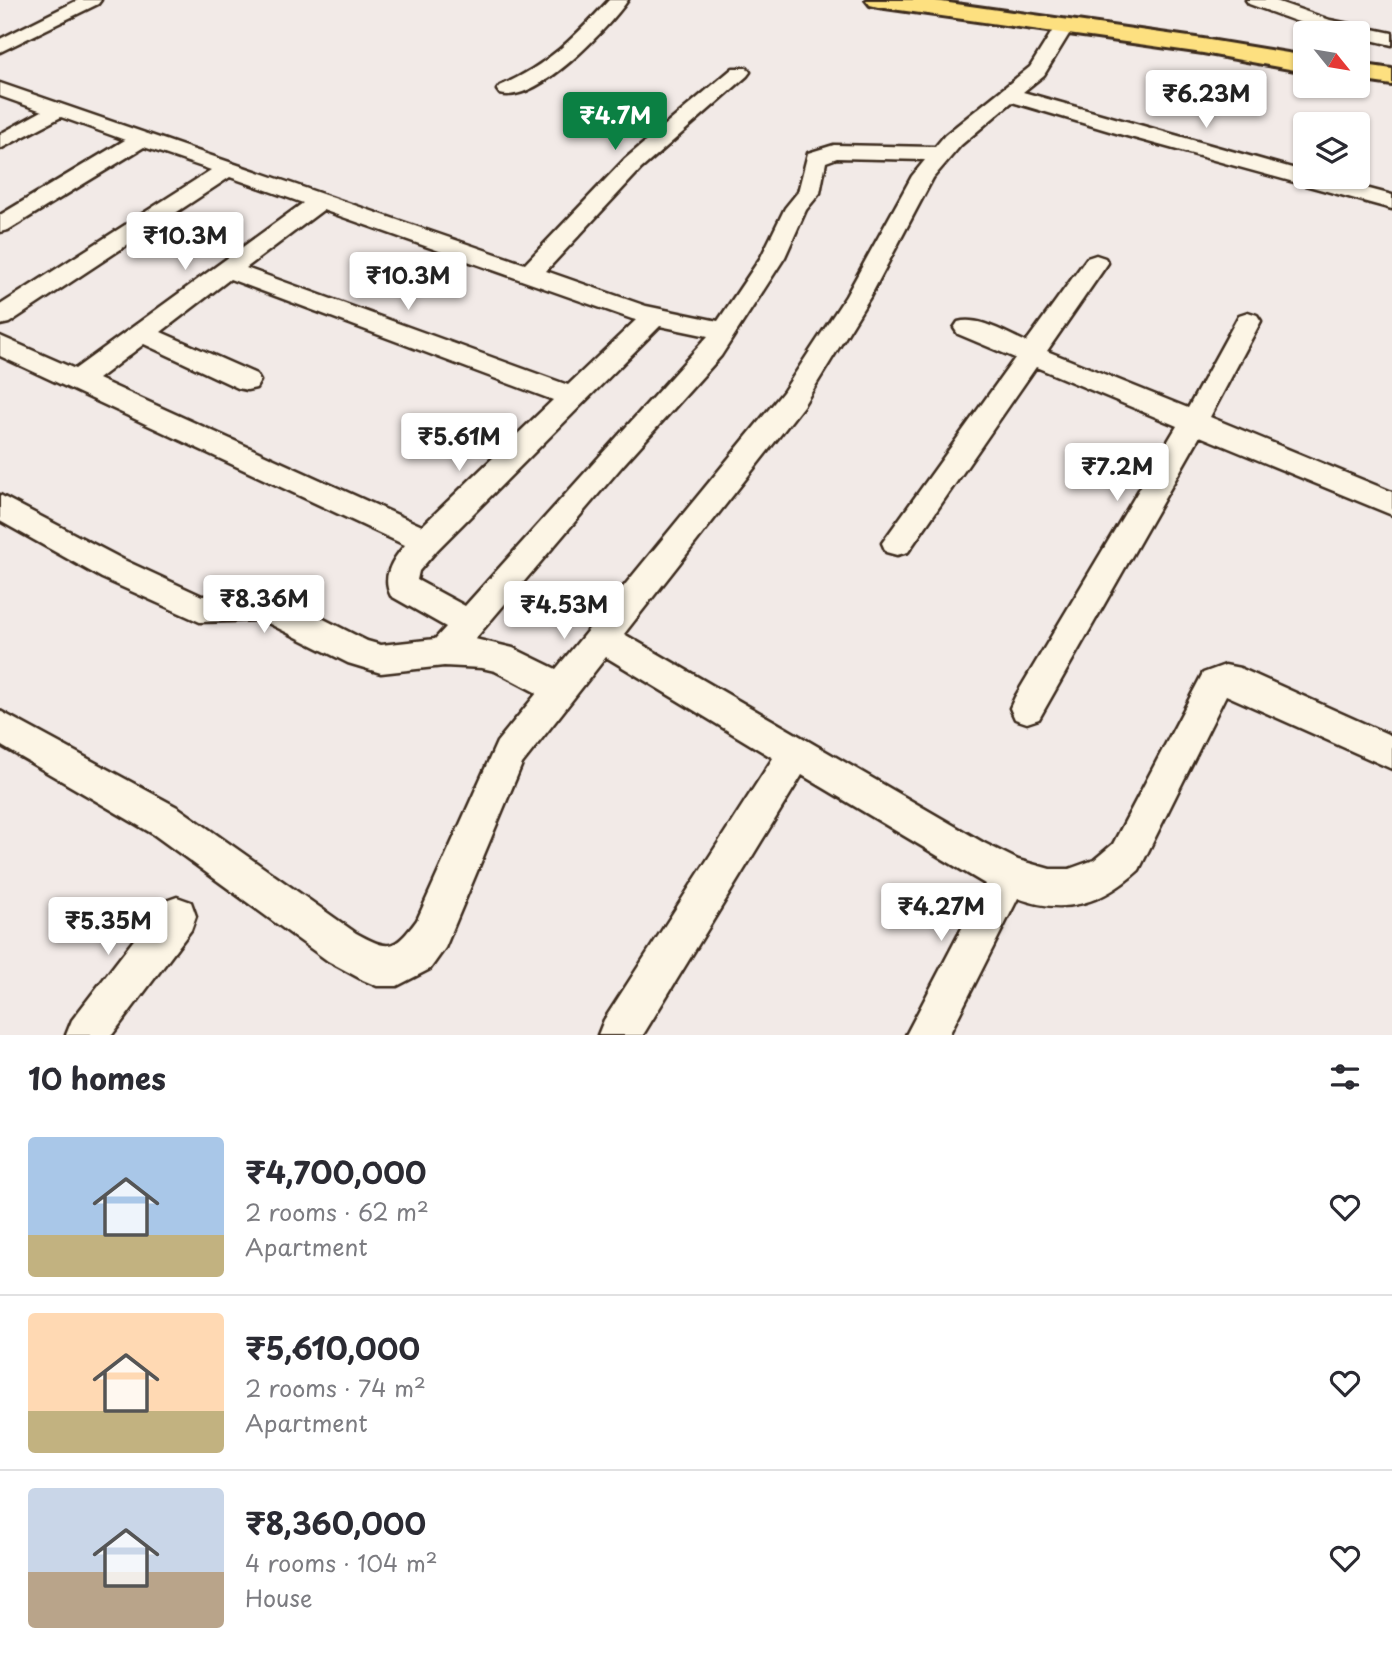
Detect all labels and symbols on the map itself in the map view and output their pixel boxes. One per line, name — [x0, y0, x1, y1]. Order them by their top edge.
north arrow — [1293, 21, 1370, 98]
pin: ₹6.23M — [1149, 71, 1263, 130]
pin: ₹4.7M — [566, 92, 664, 152]
pin: ₹10.3M — [128, 212, 242, 272]
pin: ₹10.3M — [351, 252, 465, 312]
pin: ₹5.61M — [402, 414, 516, 473]
pin: ₹7.2M — [1068, 444, 1166, 503]
pin: ₹8.36M — [207, 576, 321, 635]
pin: ₹4.53M — [507, 582, 621, 641]
pin: ₹4.27M — [884, 884, 998, 943]
pin: ₹5.35M — [51, 898, 165, 957]

